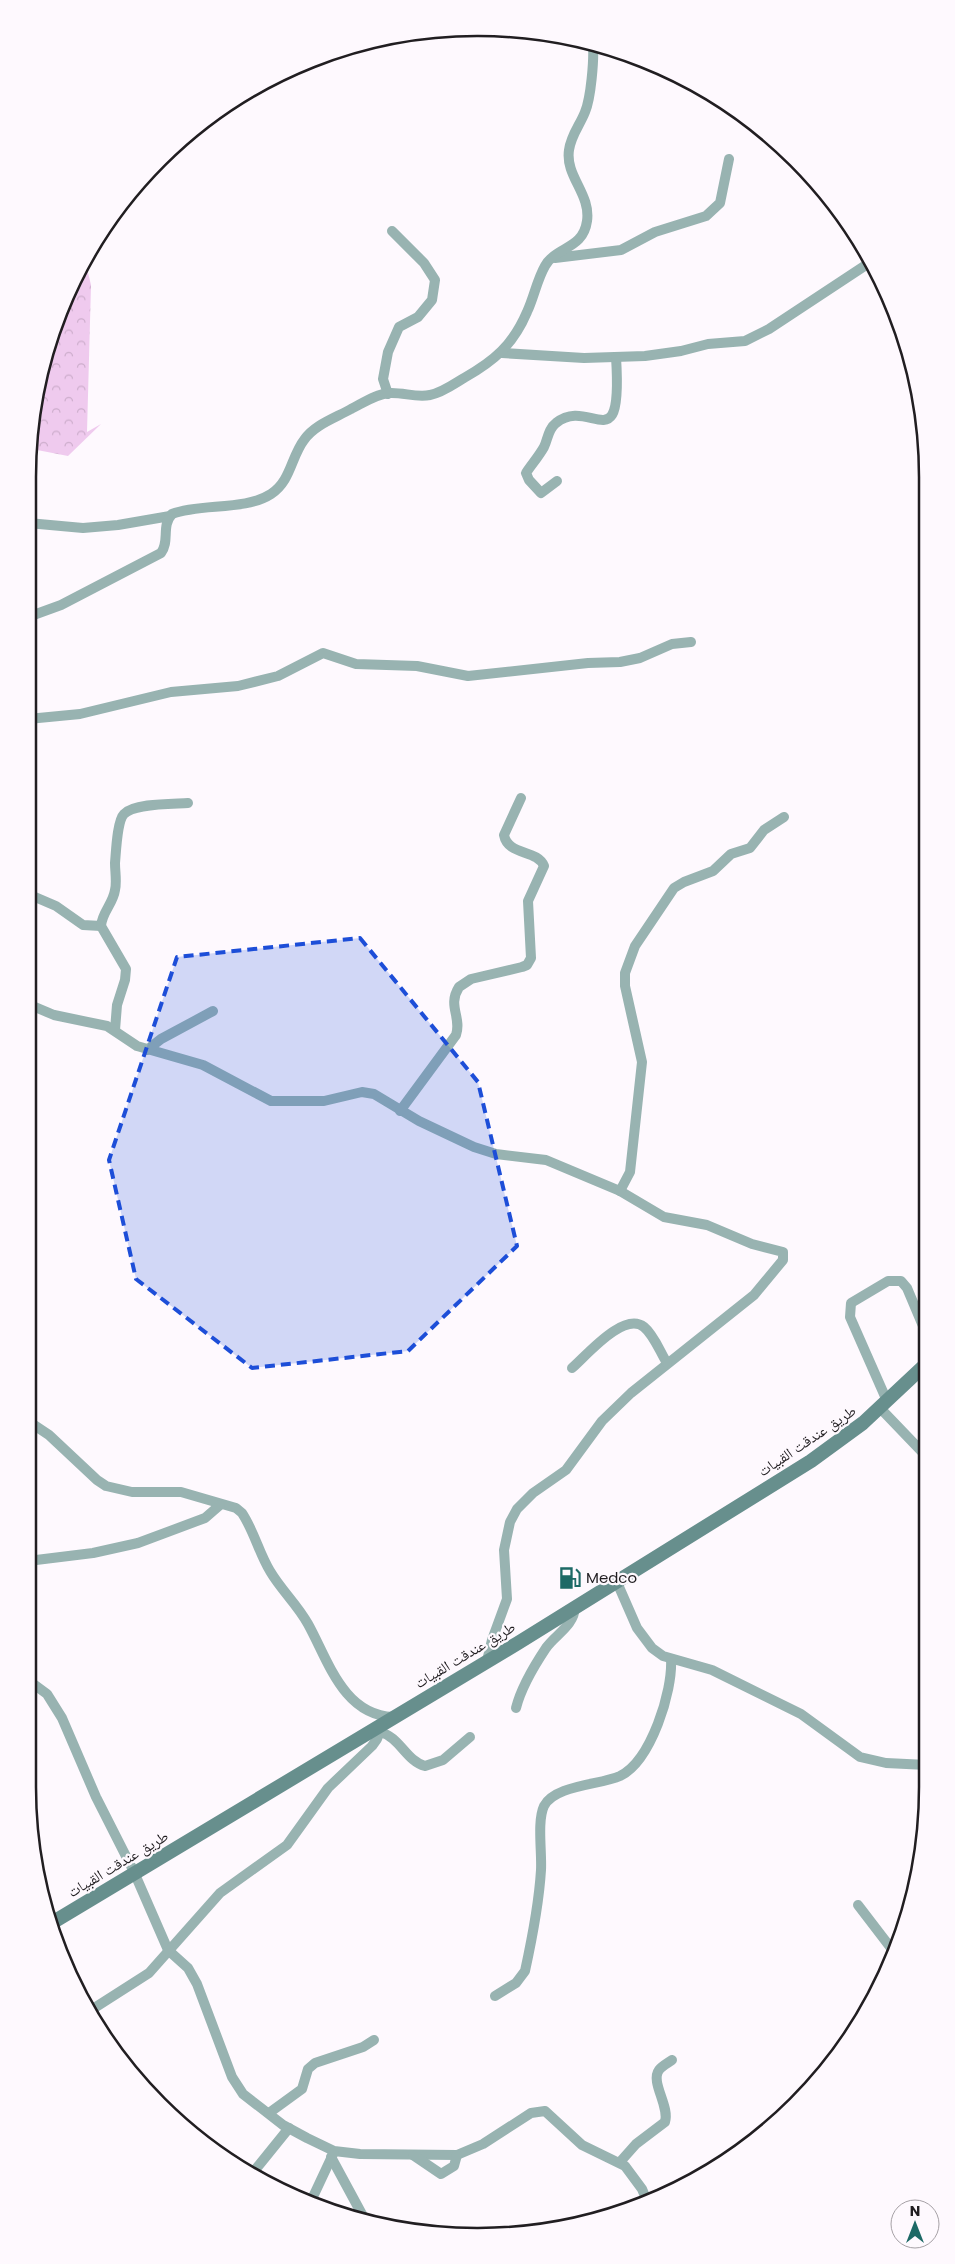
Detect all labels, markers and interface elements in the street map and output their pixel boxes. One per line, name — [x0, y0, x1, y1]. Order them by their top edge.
street label: طريق عندقت القبيات — [754, 1400, 860, 1481]
fuel station icon: Medco — [557, 1565, 583, 1591]
place label: Medco — [586, 1567, 637, 1588]
street label: طريق عندقت القبيات — [410, 1616, 519, 1693]
street label: طريق عندقت القبيات — [63, 1825, 172, 1902]
north arrow — [890, 2199, 940, 2249]
text: N — [910, 2201, 920, 2221]

